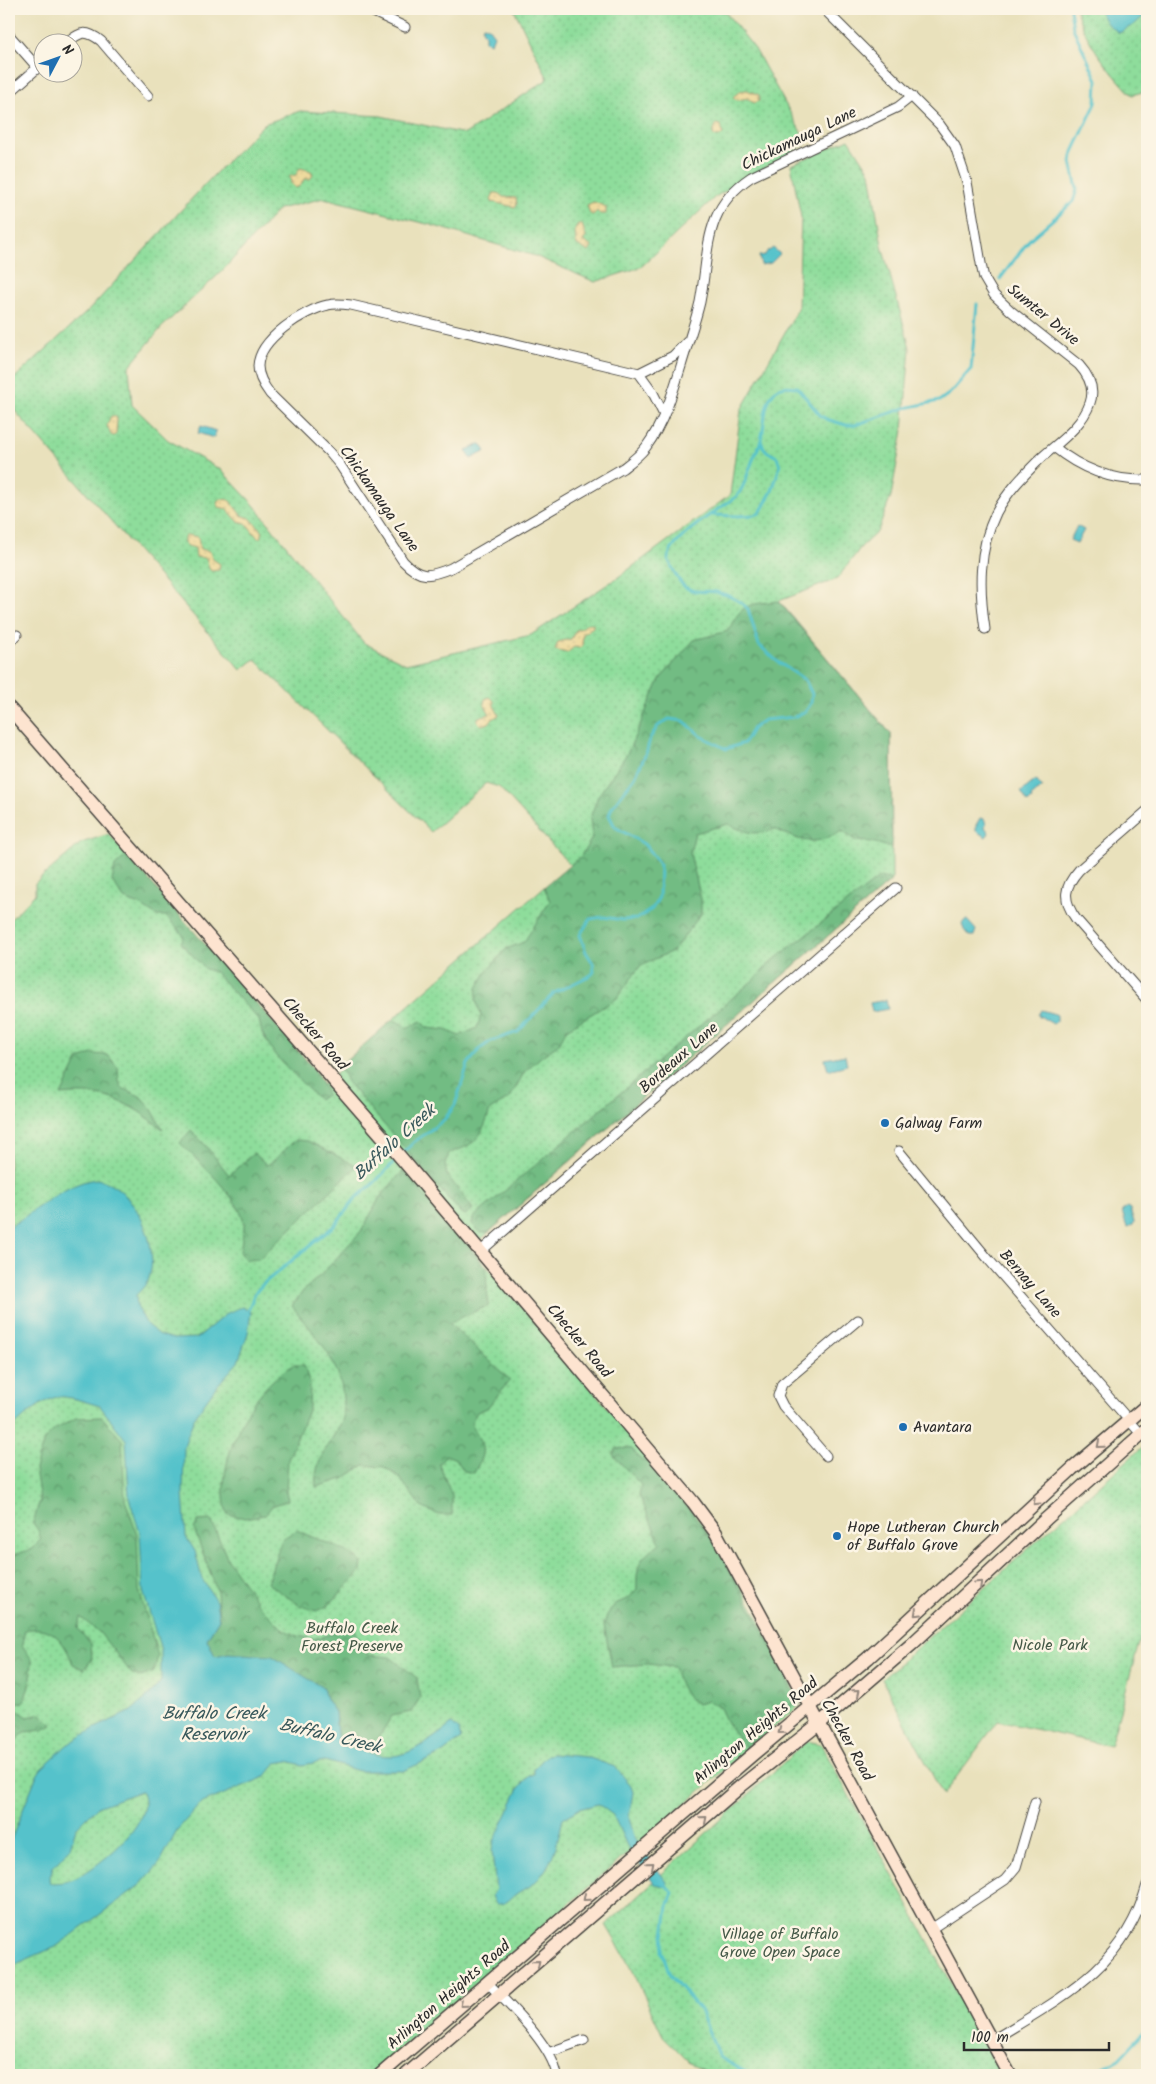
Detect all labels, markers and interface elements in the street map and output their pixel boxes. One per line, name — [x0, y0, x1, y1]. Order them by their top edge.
north arrow — [32, 32, 82, 82]
text: N — [56, 40, 78, 61]
street label: Chickamauga Lane — [737, 100, 861, 178]
street label: Sumter Drive — [1001, 278, 1085, 352]
street label: Chickamauga Lane — [333, 440, 425, 558]
street label: Checker Road — [276, 991, 355, 1077]
street label: Bordeaux Lane — [634, 1016, 724, 1100]
water label: Buffalo Creek — [347, 1096, 445, 1188]
place label: Galway Farm — [895, 1111, 983, 1136]
marker: Galway Farm — [879, 1117, 891, 1129]
street label: Bernay Lane — [993, 1244, 1067, 1324]
street label: Checker Road — [540, 1298, 618, 1385]
place label: Avantara — [913, 1415, 972, 1440]
marker: Avantara — [897, 1421, 909, 1433]
one-way arrow — [1097, 1439, 1106, 1448]
one-way arrow — [1033, 1496, 1042, 1505]
place label: Hope Lutheran Church of Buffalo Grove — [847, 1515, 999, 1558]
marker: Hope Lutheran Church of Buffalo Grove — [831, 1530, 843, 1542]
one-way arrow — [973, 1581, 982, 1590]
one-way arrow — [914, 1607, 923, 1616]
park label: Buffalo Creek Forest Preserve — [301, 1616, 403, 1659]
park label: Nicole Park — [1012, 1633, 1088, 1658]
street label: Arlington Heights Road — [688, 1670, 825, 1791]
one-way arrow — [851, 1689, 860, 1697]
street label: Checker Road — [814, 1694, 880, 1787]
water label: Buffalo Creek Reservoir — [162, 1700, 268, 1750]
water label: Buffalo Creek — [276, 1711, 386, 1763]
one-way arrow — [778, 1726, 787, 1734]
one-way arrow — [698, 1816, 707, 1825]
one-way arrow — [645, 1861, 654, 1870]
one-way arrow — [583, 1892, 592, 1901]
park label: Village of Buffalo Grove Open Space — [720, 1922, 840, 1965]
street label: Arlington Heights Road — [382, 1934, 517, 2056]
one-way arrow — [531, 1961, 540, 1969]
one-way arrow — [460, 1998, 469, 2007]
scale bar — [964, 2019, 1108, 2051]
text: 100 m — [971, 2026, 1009, 2050]

